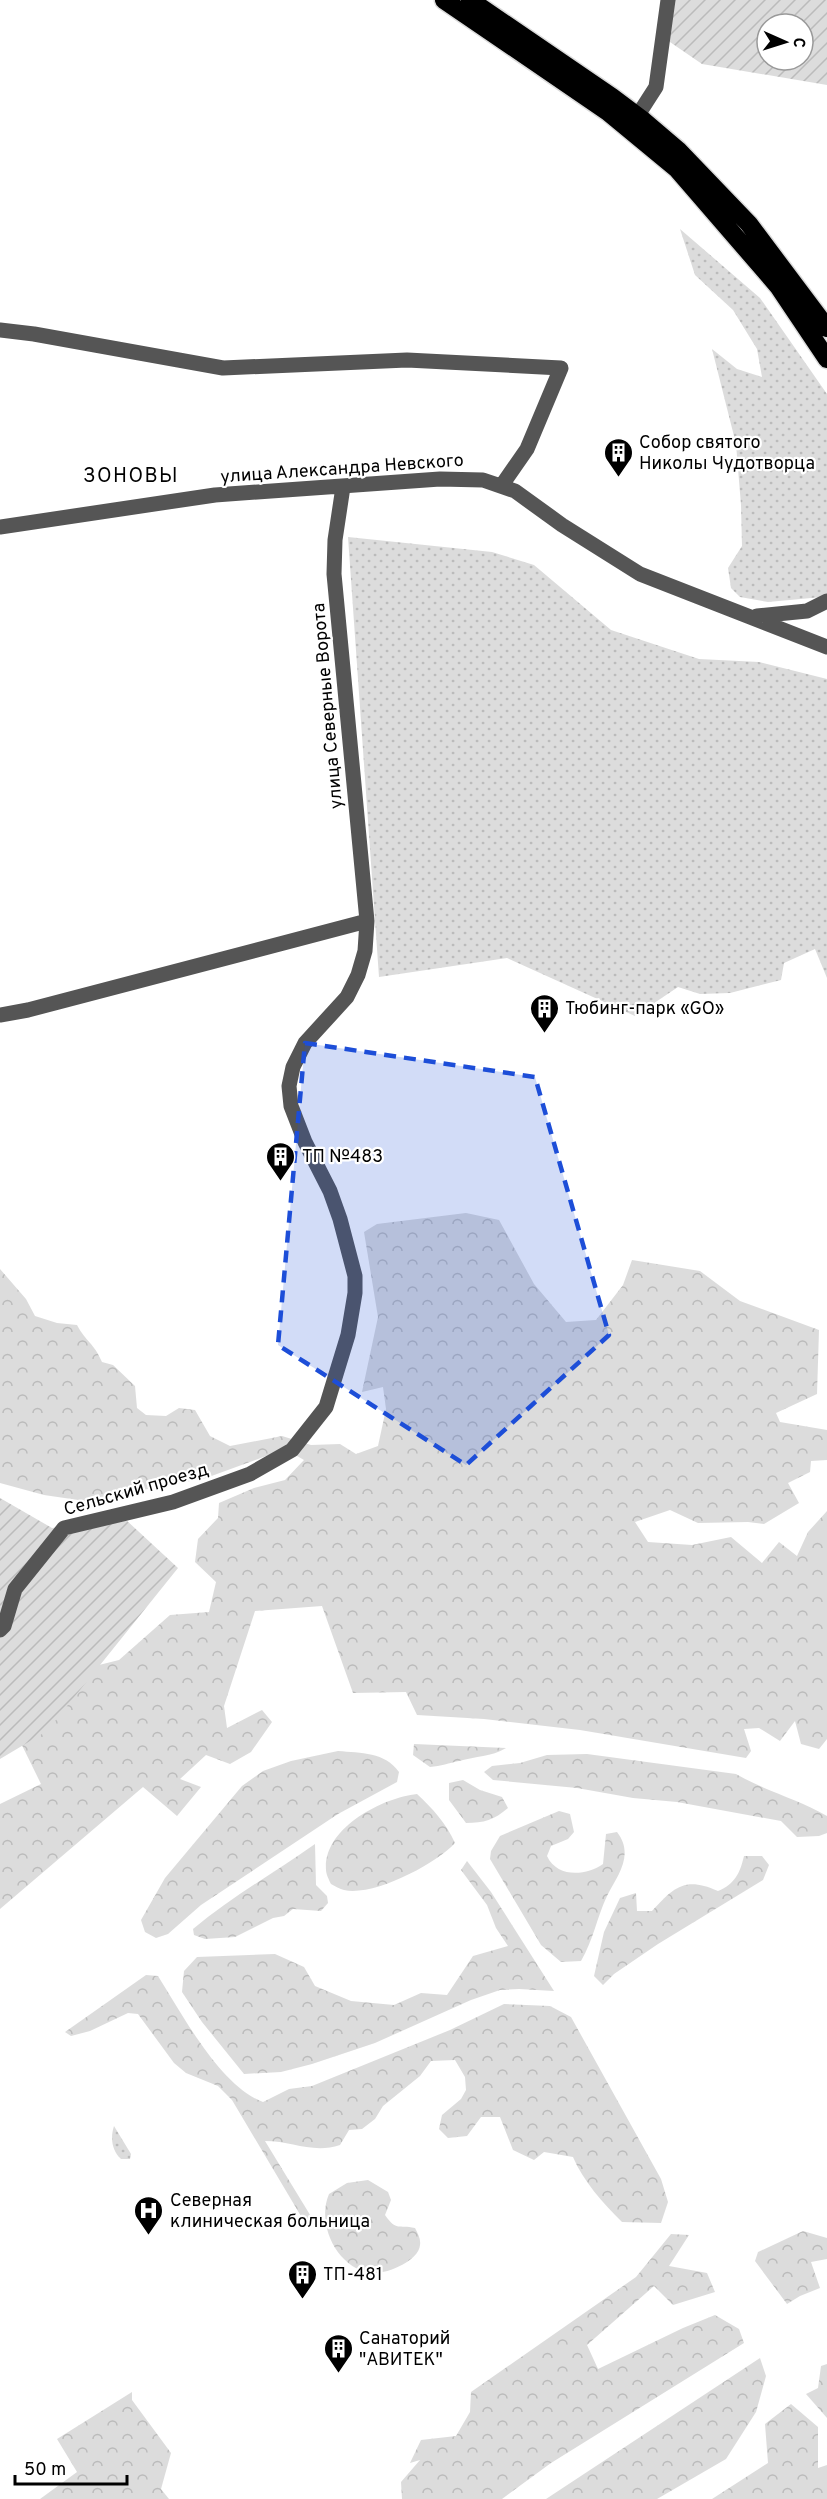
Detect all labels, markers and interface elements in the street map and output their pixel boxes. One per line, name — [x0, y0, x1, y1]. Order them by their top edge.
north arrow — [755, 12, 815, 72]
text: С — [788, 37, 808, 48]
place label: Собор святого Николы Чудотворца — [639, 432, 815, 476]
building icon: Собор святого Николы Чудотворца — [602, 436, 634, 478]
street label: улица Александра Невского — [220, 450, 464, 489]
district label: ЗОНОВЫ — [83, 464, 179, 490]
street label: улица Северные Ворота — [308, 602, 349, 810]
building icon: Тюбинг-парк «GO» — [528, 992, 560, 1034]
place label: Тюбинг-парк «GO» — [565, 998, 724, 1021]
building icon: ТП №483 — [265, 1140, 297, 1182]
place label: ТП №483 — [302, 1146, 383, 1169]
street label: Сельский проезд — [61, 1459, 211, 1522]
place label: Северная клиническая больница — [170, 2190, 370, 2234]
hospital icon: Северная клиническая больница — [133, 2194, 165, 2236]
building icon: ТП-481 — [286, 2258, 318, 2300]
place label: ТП-481 — [323, 2264, 383, 2287]
place label: Санаторий "АВИТЕК" — [359, 2328, 450, 2372]
building icon: Санаторий "АВИТЕК" — [322, 2332, 354, 2374]
scale bar — [15, 2448, 128, 2486]
text: 50 m — [24, 2459, 66, 2482]

